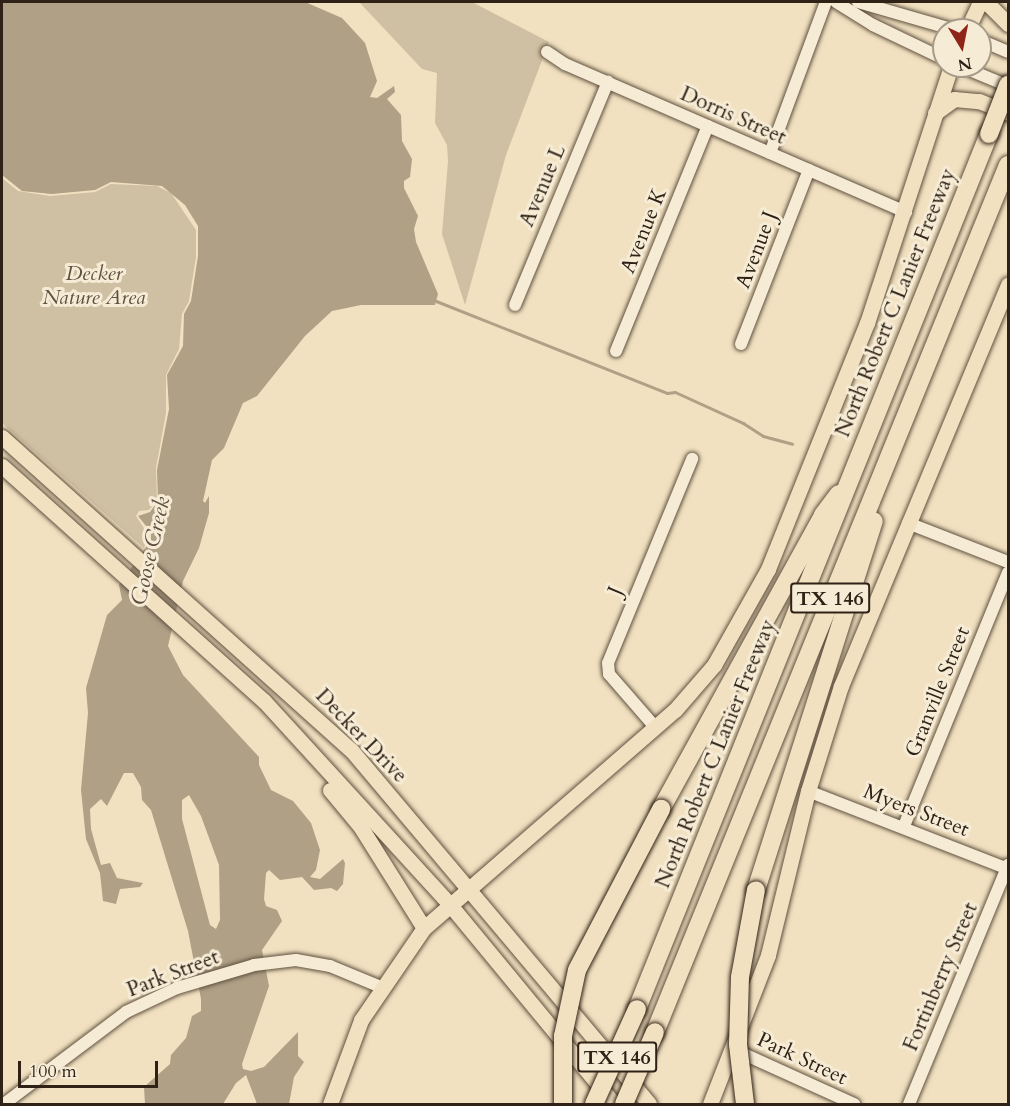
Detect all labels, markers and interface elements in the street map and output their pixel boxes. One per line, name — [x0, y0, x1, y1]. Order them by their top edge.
north arrow — [932, 18, 992, 78]
text: N — [956, 52, 974, 76]
street label: Dorris Street — [676, 82, 790, 150]
street label: Avenue L — [515, 141, 571, 231]
street label: North Robert C Lanier Freeway — [831, 165, 961, 441]
street label: Avenue K — [616, 185, 672, 277]
street label: Avenue J — [731, 208, 783, 292]
park label: Decker Nature Area — [42, 261, 146, 311]
water label: Goose Creek — [126, 494, 176, 608]
road number: TX 146 — [790, 581, 870, 615]
street label: J — [603, 583, 629, 599]
street label: North Robert C Lanier Freeway — [651, 616, 781, 892]
street label: Granville Street — [900, 623, 976, 761]
street label: Decker Drive — [310, 684, 412, 788]
street label: Myers Street — [860, 779, 972, 843]
street label: Fortinberry Street — [898, 899, 984, 1055]
street label: Park Street — [123, 945, 223, 1003]
street label: Park Street — [753, 1027, 851, 1091]
road number: TX 146 — [576, 1040, 658, 1074]
scale bar — [21, 1049, 160, 1087]
text: 100 m — [29, 1059, 77, 1084]

